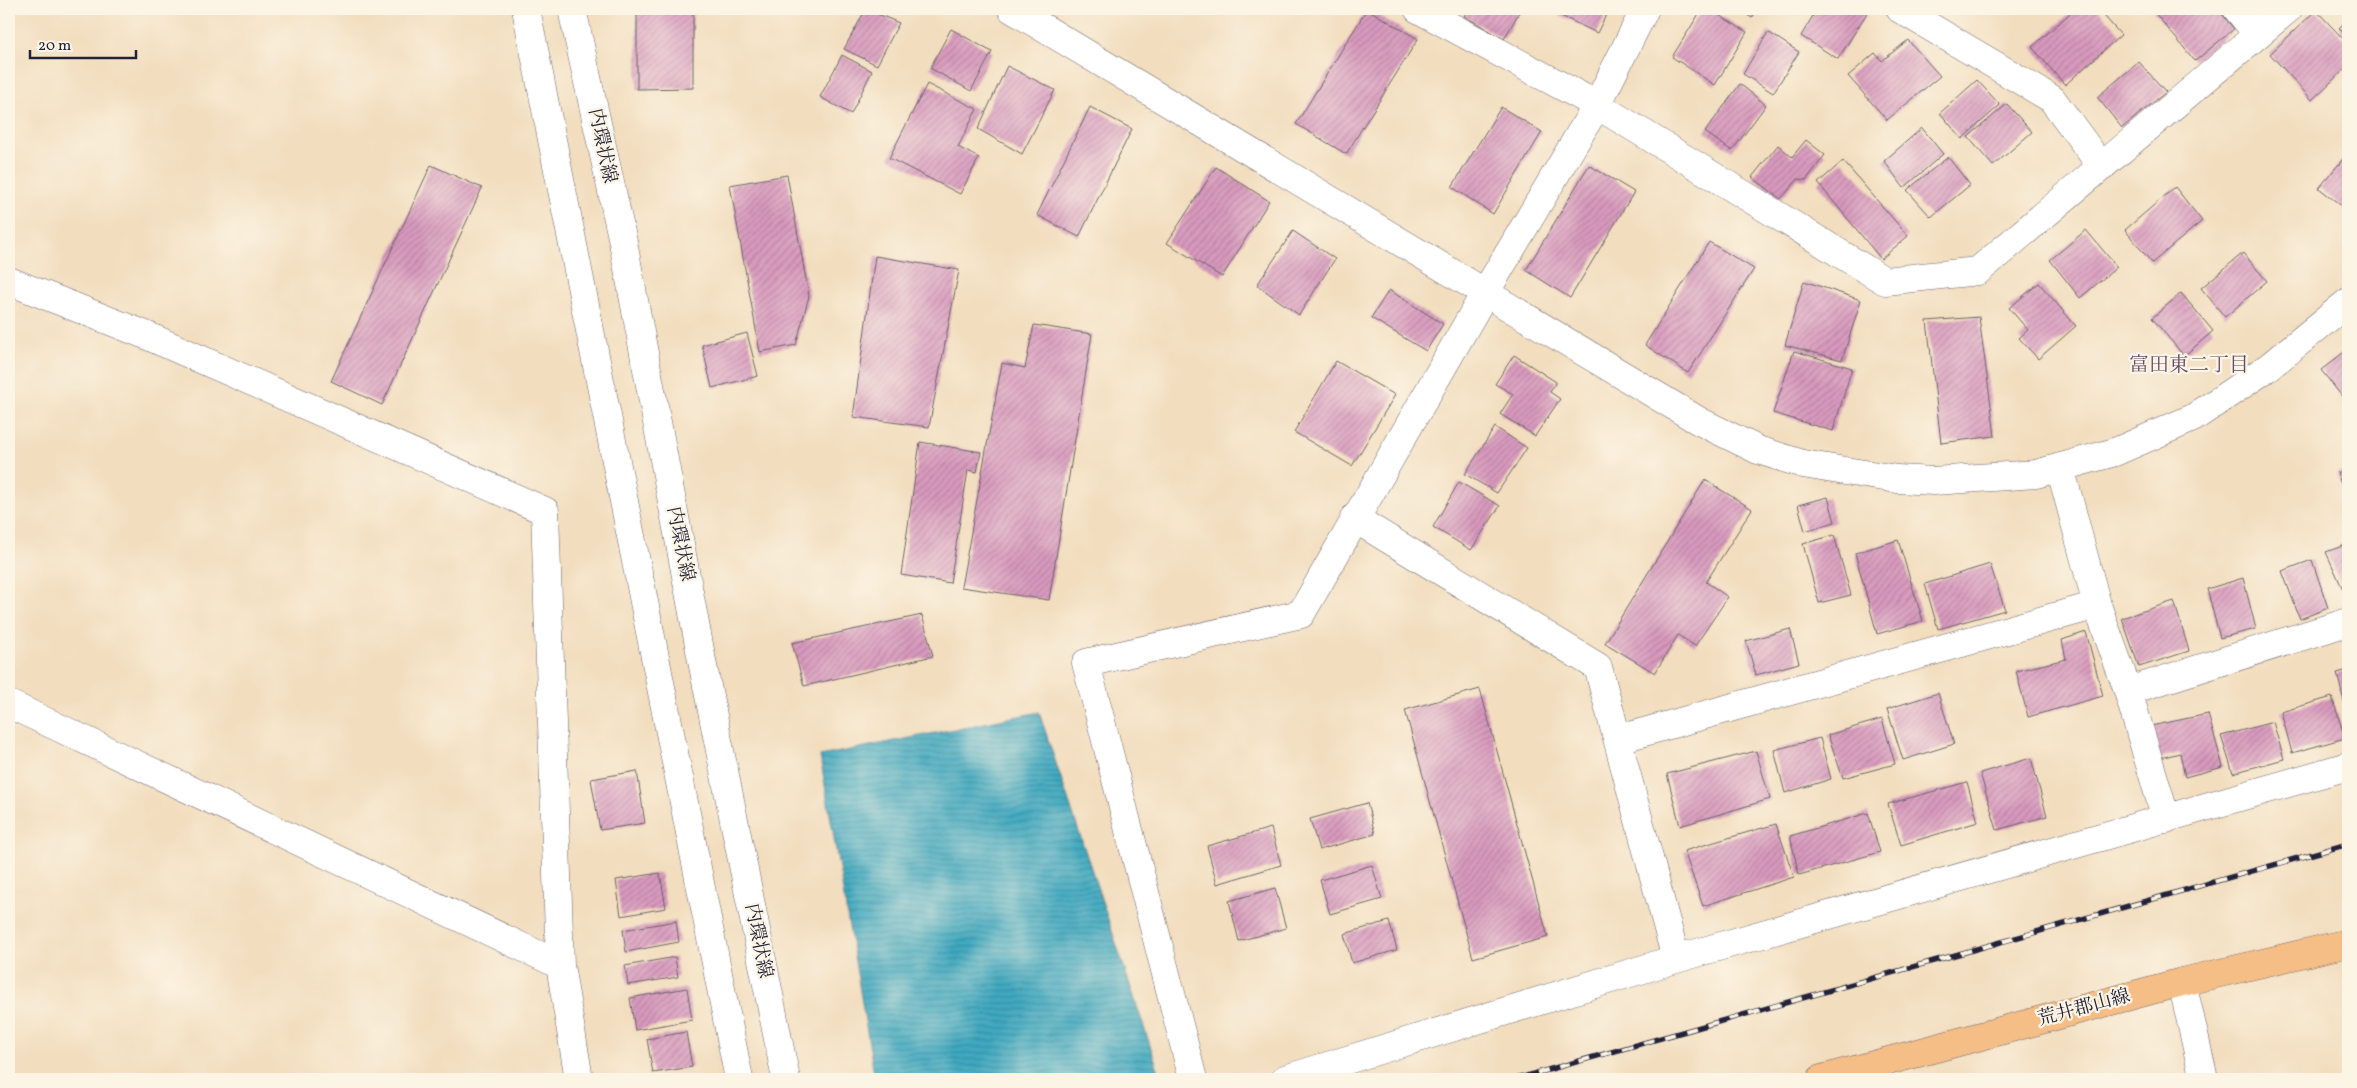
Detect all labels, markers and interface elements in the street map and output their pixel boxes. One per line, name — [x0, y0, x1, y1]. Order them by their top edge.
scale bar — [30, 28, 136, 60]
text: 20 m — [38, 36, 71, 57]
street label: 内環状線 — [581, 106, 623, 186]
district label: 富田東二丁目 — [2129, 352, 2249, 380]
street label: 内環状線 — [660, 504, 700, 584]
street label: 内環状線 — [738, 901, 778, 981]
street label: 荒井郡山線 — [2035, 983, 2133, 1033]

